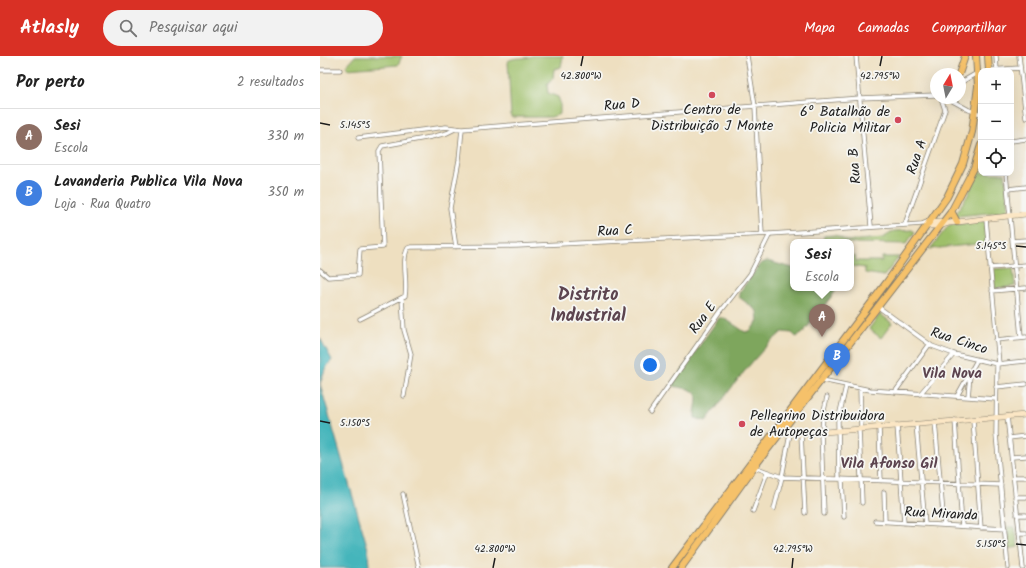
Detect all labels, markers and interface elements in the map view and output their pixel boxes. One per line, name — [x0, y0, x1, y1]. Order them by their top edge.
search box — [103, 10, 383, 46]
text: Atlasly — [20, 13, 79, 43]
text: Pesquisar aqui — [149, 16, 238, 40]
icon: search — [117, 17, 139, 39]
text: Mapa — [804, 17, 835, 39]
text: Camadas — [857, 17, 909, 39]
text: Compartilhar — [931, 17, 1006, 39]
text: 42.800°W — [561, 68, 602, 84]
text: 42.795°W — [860, 68, 900, 84]
north arrow — [930, 68, 966, 104]
map controls — [978, 68, 1014, 176]
button: + — [978, 68, 1014, 104]
text: Por perto — [16, 69, 85, 96]
text: 2 resultados — [237, 72, 304, 93]
marker: Centro de Distribuição J Monte — [707, 90, 717, 100]
street label: Rua D — [603, 92, 641, 118]
place label: Centro de Distribuição J Monte — [651, 99, 774, 137]
place label: 6º Batalhão de Policia Militar — [800, 101, 891, 139]
button: − — [978, 104, 1014, 140]
text: Sesi — [54, 114, 81, 138]
marker: 6º Batalhão de Policia Militar — [893, 115, 903, 125]
text: 5.145°S — [340, 117, 371, 133]
text: A — [25, 126, 33, 147]
text: 330 m — [267, 126, 304, 147]
street label: Rua A — [901, 137, 933, 177]
text: Escola — [54, 138, 88, 159]
button: locate — [978, 140, 1014, 176]
street label: Rua B — [842, 147, 868, 185]
text: Lavanderia Publica Vila Nova — [54, 170, 243, 194]
text: B — [25, 182, 33, 203]
text: 350 m — [268, 182, 304, 203]
text: Loja · Rua Quatro — [54, 194, 151, 215]
street label: Rua C — [597, 219, 633, 243]
text: 5.145°S — [976, 238, 1007, 254]
popup — [790, 239, 854, 291]
text: Sesi — [805, 243, 831, 267]
text: Escola — [805, 267, 839, 288]
district label: Distrito Industrial — [550, 281, 626, 331]
street label: Rua E — [684, 297, 723, 339]
pin: A — [809, 304, 835, 337]
street label: Rua Cinco — [928, 321, 990, 361]
pin: B — [824, 343, 850, 376]
your location — [640, 355, 660, 375]
district label: Vila Nova — [922, 362, 982, 386]
place label: Pellegrino Distribuidora de Autopeças — [750, 405, 885, 443]
text: 5.150°S — [340, 415, 371, 431]
marker: Pellegrino Distribuidora de Autopeças — [737, 419, 747, 429]
district label: Vila Afonso Gil — [841, 452, 937, 476]
street label: Rua Miranda — [904, 501, 978, 527]
text: 5.150°S — [976, 536, 1007, 552]
text: 42.800°W — [475, 541, 516, 557]
text: 42.795°W — [773, 541, 813, 557]

